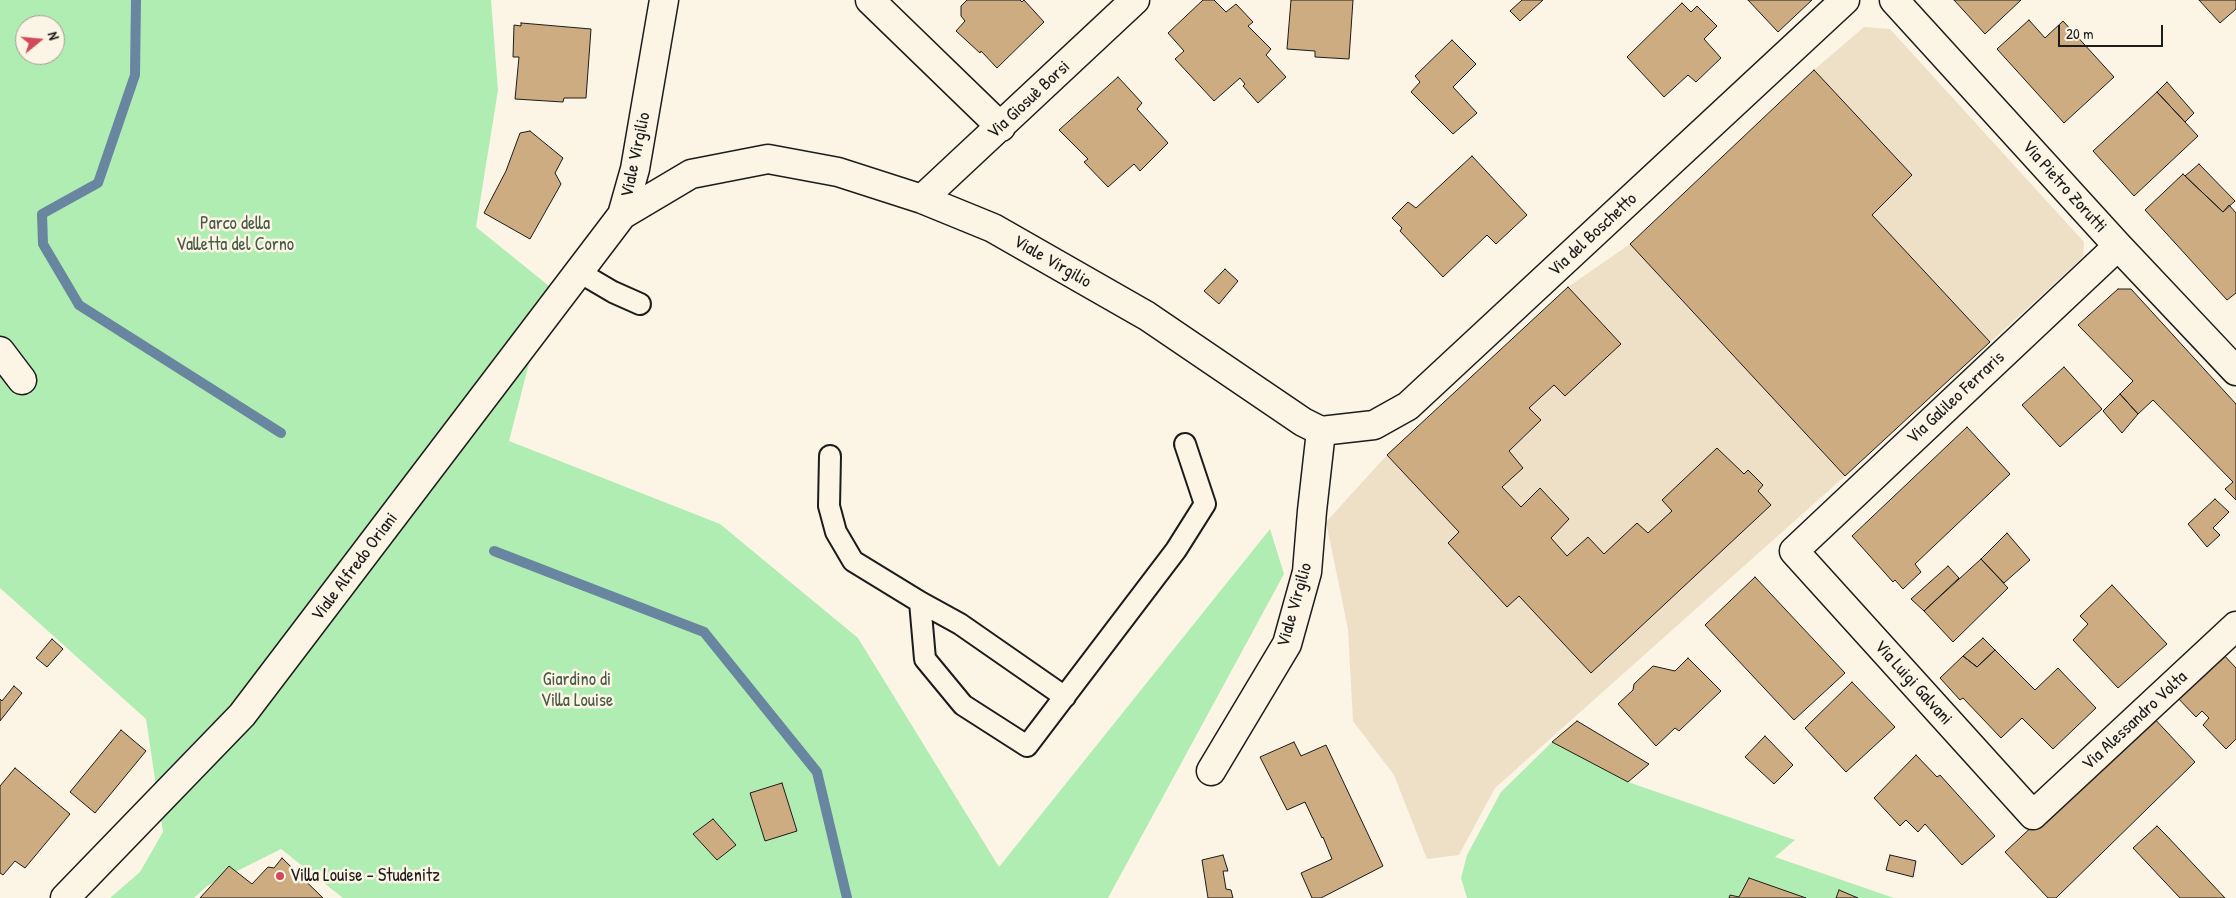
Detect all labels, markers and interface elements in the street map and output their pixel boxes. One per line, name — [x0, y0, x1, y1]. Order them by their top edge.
north arrow — [15, 15, 65, 65]
scale bar — [2061, 15, 2166, 47]
text: 20 m — [2066, 23, 2093, 44]
text: N — [44, 29, 64, 42]
street label: Via Giosuè Borsi — [983, 56, 1075, 144]
street label: Viale Virgilio — [616, 110, 656, 200]
street label: Via Pietro Zorutti — [2017, 136, 2111, 238]
street label: Via del Boschetto — [1544, 189, 1642, 281]
park label: Parco della Valletta del Corno — [176, 213, 294, 255]
street label: Viale Virgilio — [1009, 231, 1095, 293]
street label: Via Galileo Ferraris — [1903, 347, 2009, 449]
street label: Viale Alfredo Oriani — [307, 509, 403, 625]
street label: Viale Virgilio — [1273, 560, 1317, 650]
street label: Via Luigi Galvani — [1869, 636, 1957, 730]
street label: Via Alessandro Volta — [2078, 667, 2192, 775]
park label: Giardino di Villa Louise — [541, 669, 613, 712]
place label: Villa Louise - Studenitz — [290, 865, 440, 887]
marker: Villa Louise - Studenitz — [274, 870, 286, 882]

